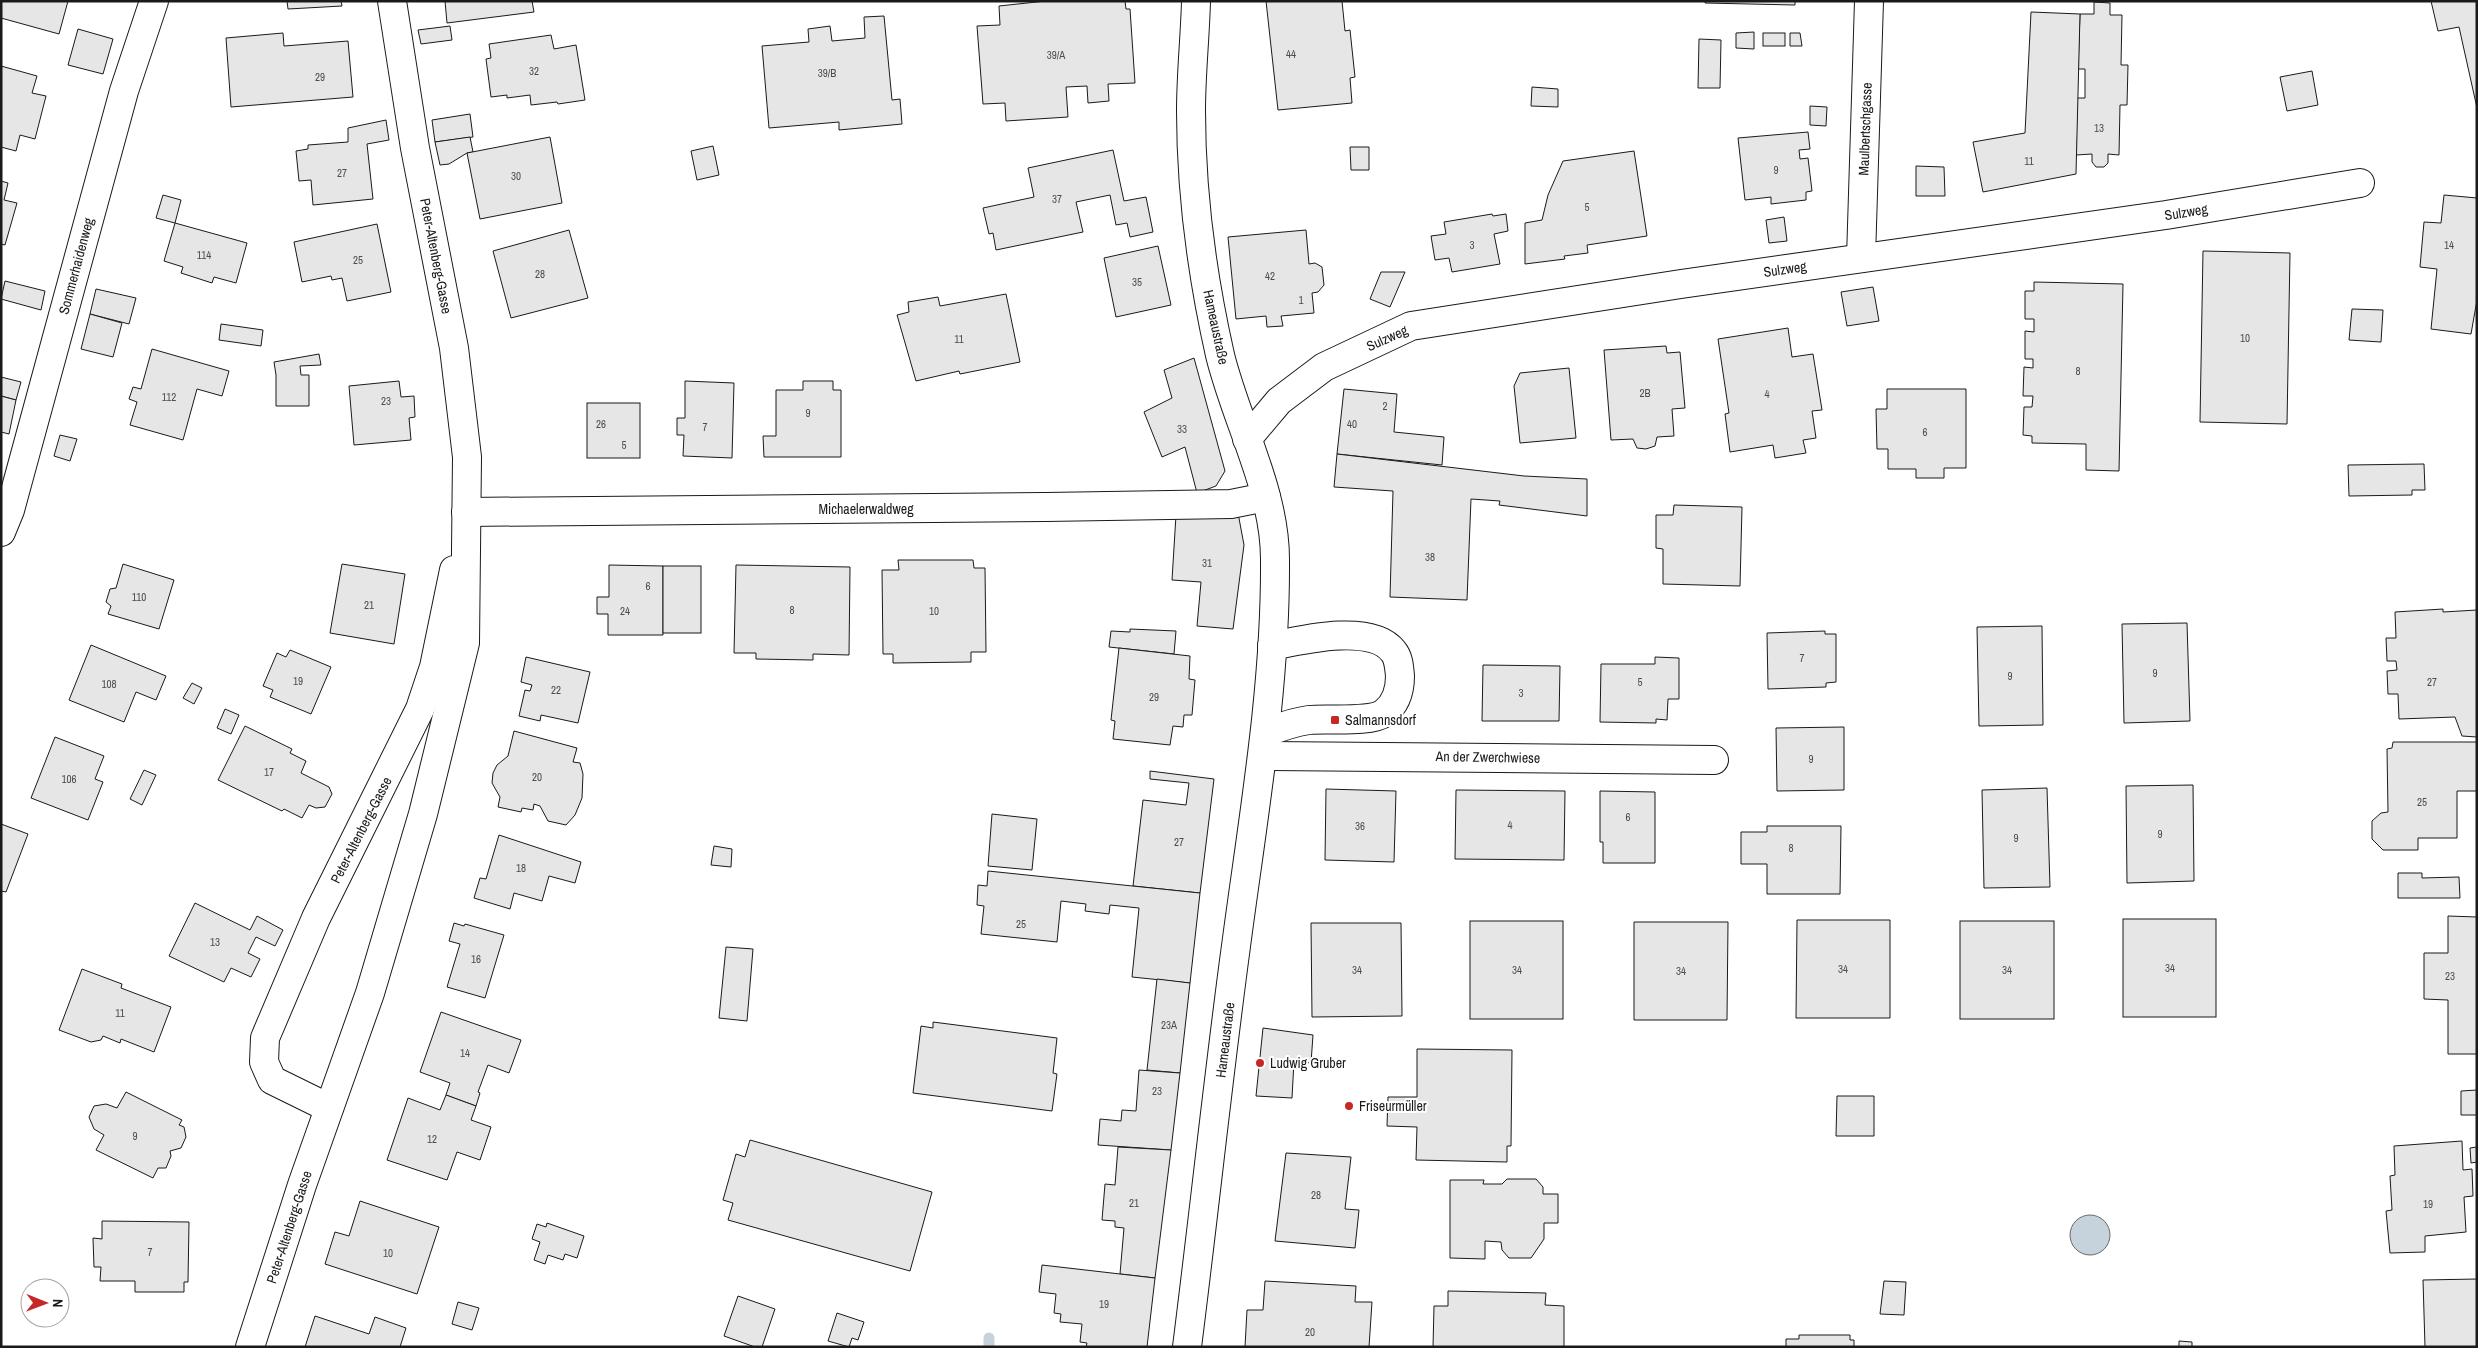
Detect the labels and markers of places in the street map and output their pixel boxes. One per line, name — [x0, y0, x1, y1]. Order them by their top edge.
place label: Salmannsdorf — [1345, 711, 1417, 729]
marker: Salmannsdorf — [1329, 714, 1341, 726]
place label: Ludwig Gruber — [1270, 1054, 1346, 1072]
marker: Ludwig Gruber — [1254, 1057, 1266, 1069]
place label: Friseurmüller — [1359, 1097, 1427, 1115]
marker: Friseurmüller — [1343, 1100, 1355, 1112]

